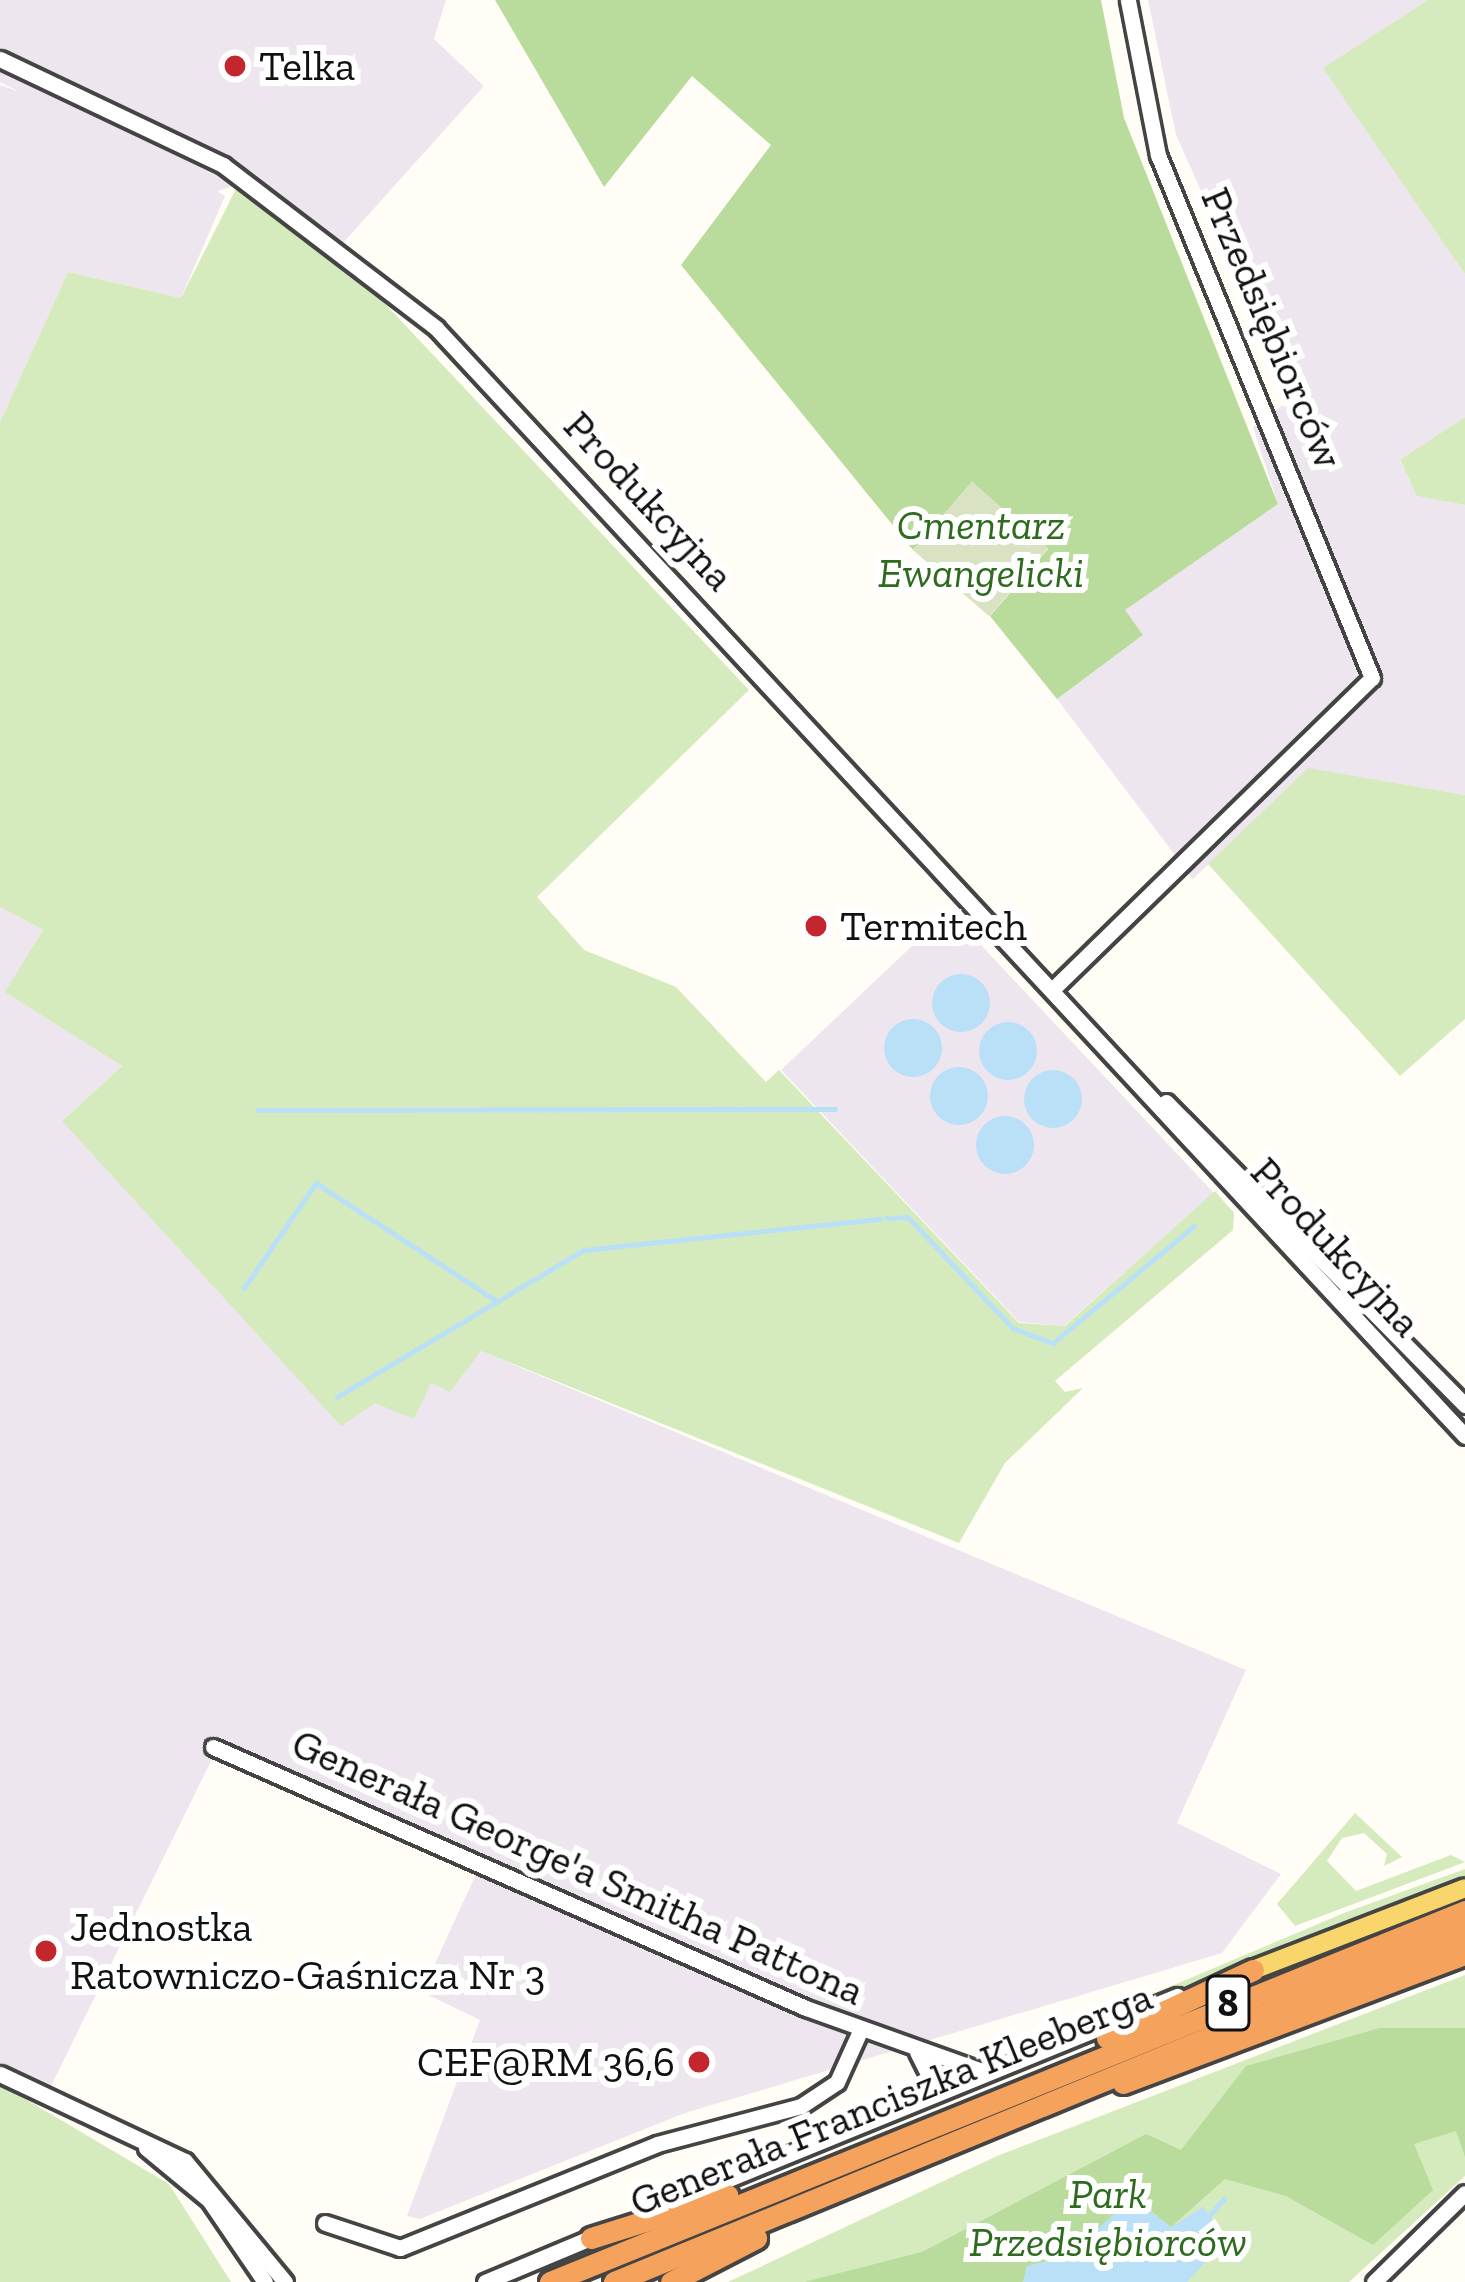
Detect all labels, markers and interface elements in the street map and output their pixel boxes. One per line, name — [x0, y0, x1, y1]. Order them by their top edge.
place label: Telka — [259, 41, 355, 91]
marker: Telka — [222, 53, 248, 79]
street label: Przedsiębiorców — [1190, 180, 1354, 476]
street label: Produkcyjna — [553, 401, 745, 601]
park label: Cmentarz Ewangelicki — [878, 500, 1084, 598]
place label: Termitech — [840, 901, 1027, 951]
marker: Termitech — [803, 913, 829, 939]
street label: Produkcyjna — [1240, 1147, 1432, 1347]
street label: Generała George'a Smitha Pattona — [284, 1718, 872, 2016]
place label: Jednostka Ratowniczo-Gaśnicza Nr 3 — [70, 1902, 546, 2000]
marker: Jednostka Ratowniczo-Gaśnicza Nr 3 — [33, 1938, 59, 1964]
road number: 8 — [1204, 1970, 1252, 2036]
street label: Generała Franciszka Kleeberga — [623, 1971, 1159, 2227]
place label: CEF@RM 36,6 — [417, 2037, 675, 2087]
marker: CEF@RM 36,6 — [686, 2049, 712, 2075]
park label: Park Przedsiębiorców — [969, 2169, 1247, 2268]

